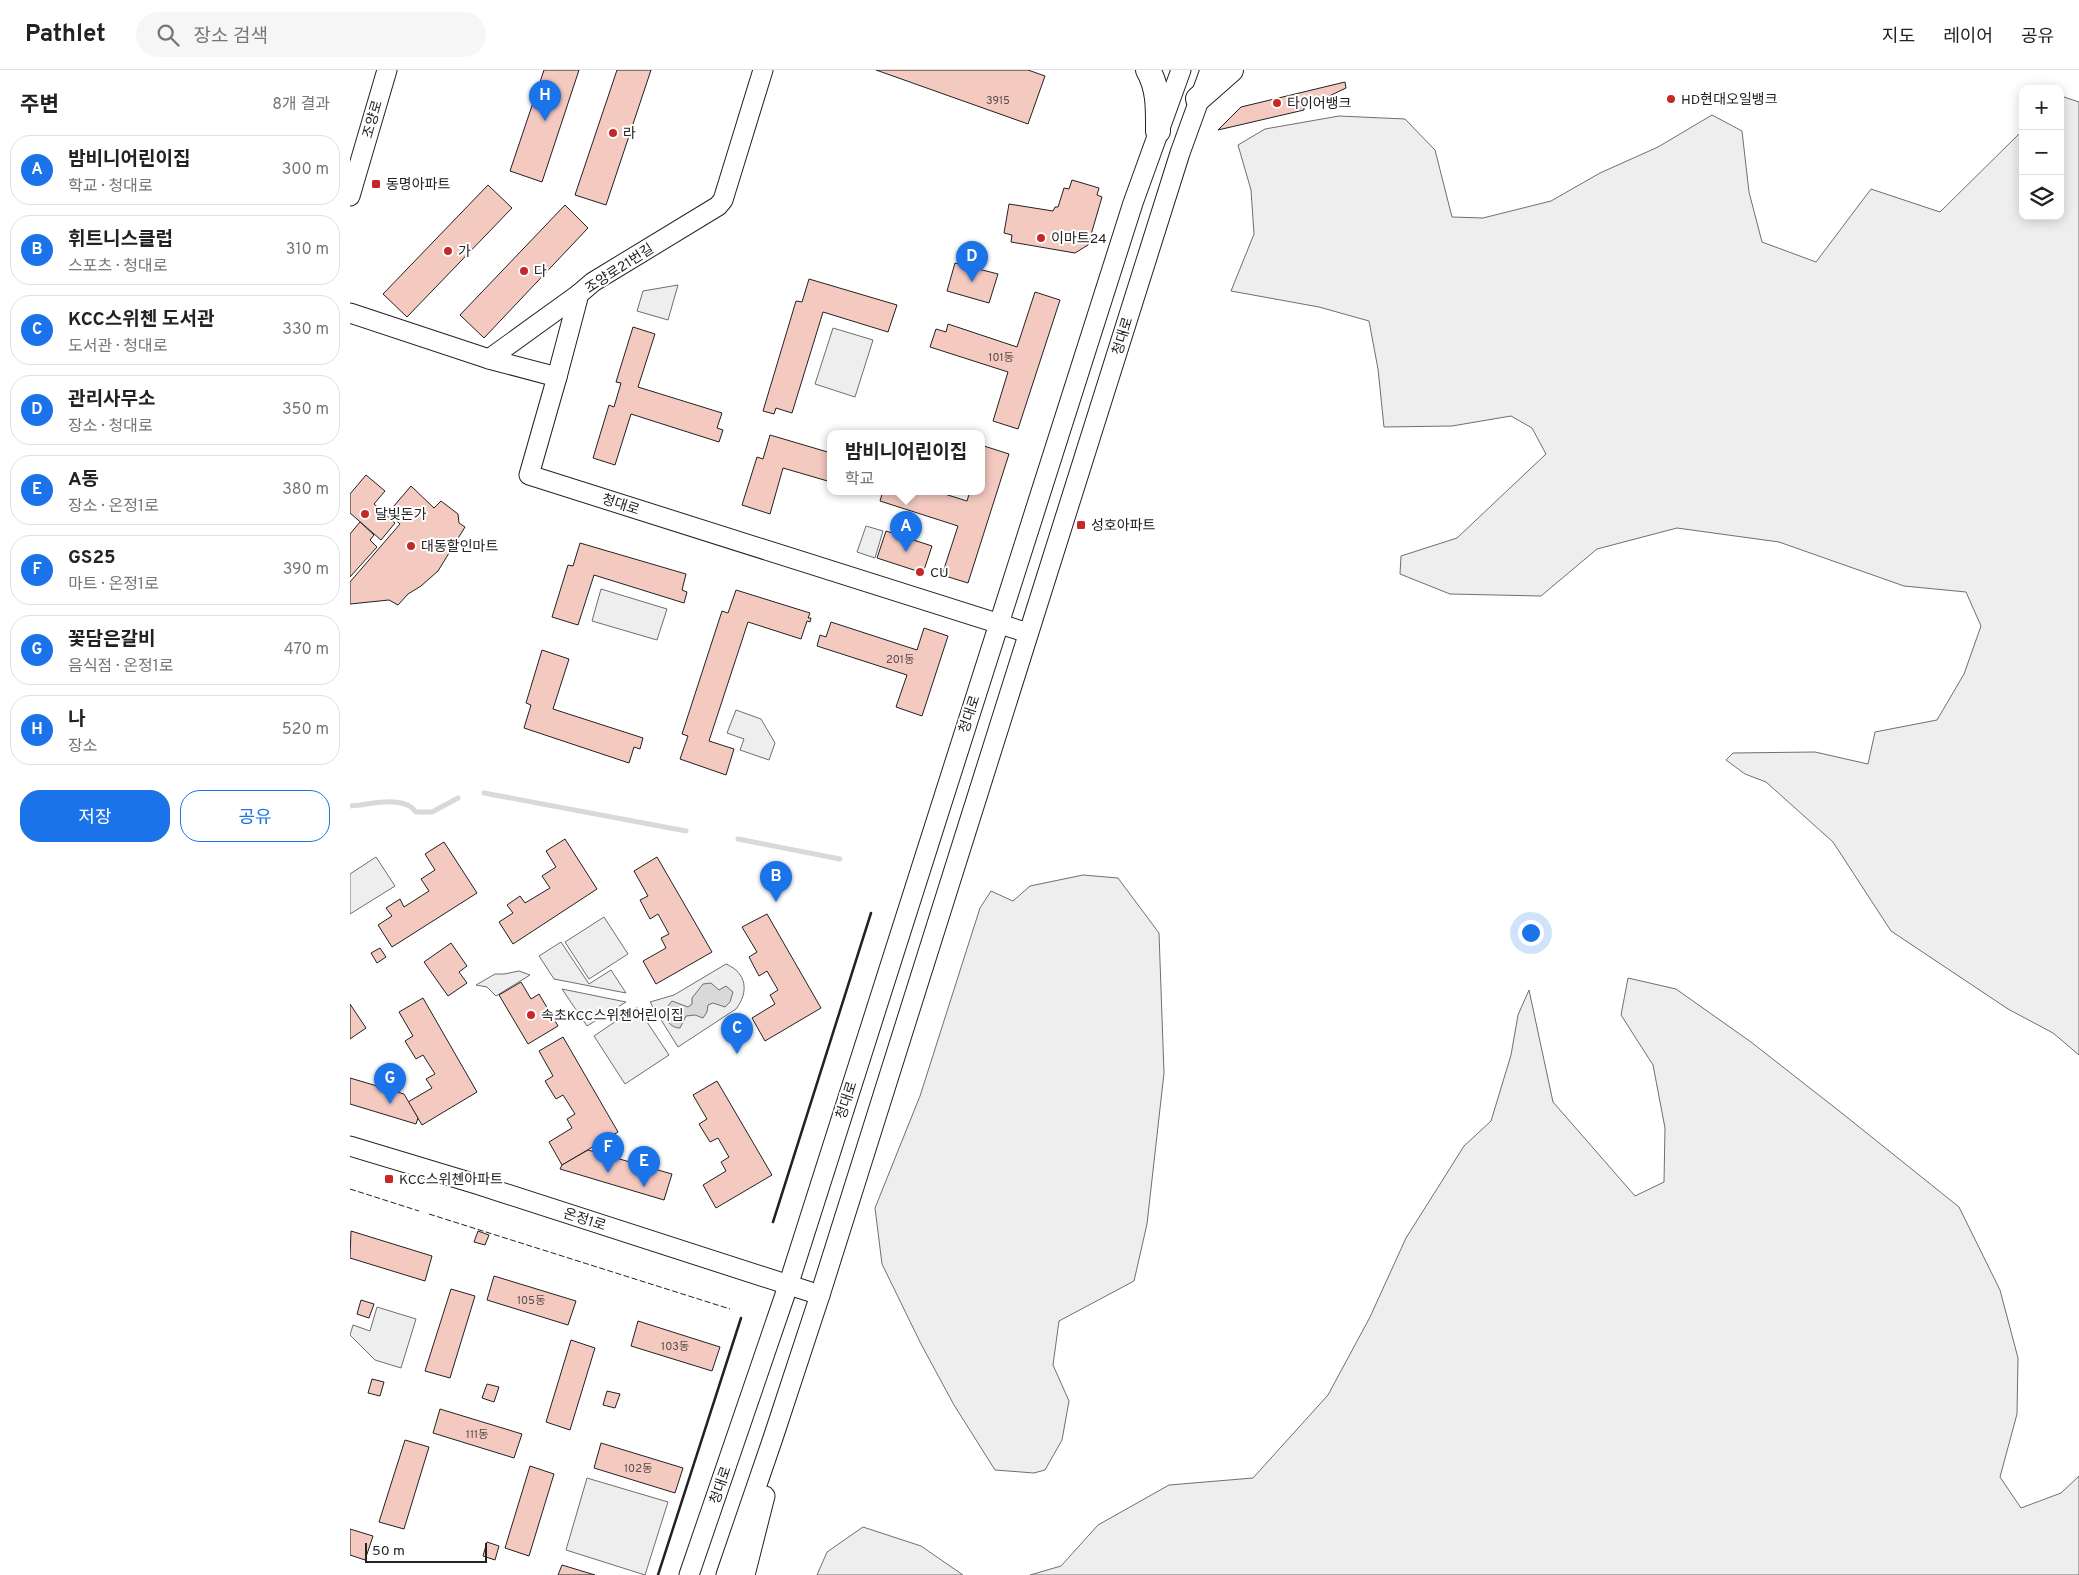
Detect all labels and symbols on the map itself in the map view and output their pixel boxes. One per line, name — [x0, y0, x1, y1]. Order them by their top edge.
pin: H — [529, 80, 561, 121]
place label: HD현대오일뱅크 — [1681, 91, 1778, 109]
marker: HD현대오일뱅크 — [1665, 93, 1677, 105]
house number: 3915 — [986, 94, 1010, 108]
place label: 타이어뱅크 — [1287, 96, 1352, 113]
marker: 타이어뱅크 — [1271, 97, 1283, 109]
street label: 조양로 — [360, 98, 387, 140]
place label: 라 — [623, 126, 636, 143]
marker: 라 — [607, 127, 619, 139]
place label: 동명아파트 — [386, 177, 451, 194]
marker: 동명아파트 — [370, 178, 382, 190]
place label: 이마트24 — [1051, 231, 1107, 248]
marker: 이마트24 — [1035, 232, 1047, 244]
street label: 조양로21번길 — [582, 241, 657, 298]
pin: D — [956, 241, 988, 282]
place label: 가 — [458, 244, 471, 261]
marker: 가 — [442, 245, 454, 257]
place label: 다 — [534, 264, 547, 281]
marker: 다 — [518, 265, 530, 277]
street label: 청대로 — [1110, 315, 1137, 357]
house number: 101동 — [988, 351, 1014, 365]
street label: 청대로 — [600, 491, 642, 520]
place label: 달빛돈가 — [375, 507, 427, 524]
marker: 달빛돈가 — [359, 508, 371, 520]
pin: A — [890, 511, 922, 552]
place label: 성호아파트 — [1091, 518, 1156, 535]
marker: 성호아파트 — [1075, 519, 1087, 531]
place label: 대동할인마트 — [421, 538, 498, 556]
marker: 대동할인마트 — [405, 540, 417, 552]
place label: CU — [930, 565, 949, 582]
marker: CU — [914, 566, 926, 578]
house number: 201동 — [886, 653, 914, 667]
street label: 청대로 — [956, 693, 985, 735]
pin: B — [760, 861, 792, 902]
your location — [1518, 920, 1544, 946]
place label: 속초KCC스위첸어린이집 — [541, 1008, 684, 1025]
marker: 속초KCC스위첸어린이집 — [525, 1009, 537, 1021]
pin: C — [721, 1013, 753, 1054]
pin: G — [374, 1063, 406, 1104]
street label: 청대로 — [833, 1079, 862, 1121]
pin: F — [592, 1132, 624, 1173]
pin: E — [628, 1146, 660, 1187]
place label: KCC스위첸아파트 — [399, 1172, 503, 1189]
marker: KCC스위첸아파트 — [383, 1173, 395, 1185]
street label: 온정1로 — [561, 1206, 608, 1235]
house number: 105동 — [517, 1294, 545, 1308]
house number: 103동 — [661, 1340, 689, 1354]
house number: 111동 — [466, 1428, 488, 1442]
house number: 102동 — [624, 1462, 652, 1476]
street label: 청대로 — [707, 1464, 736, 1507]
scale bar — [365, 1540, 488, 1563]

